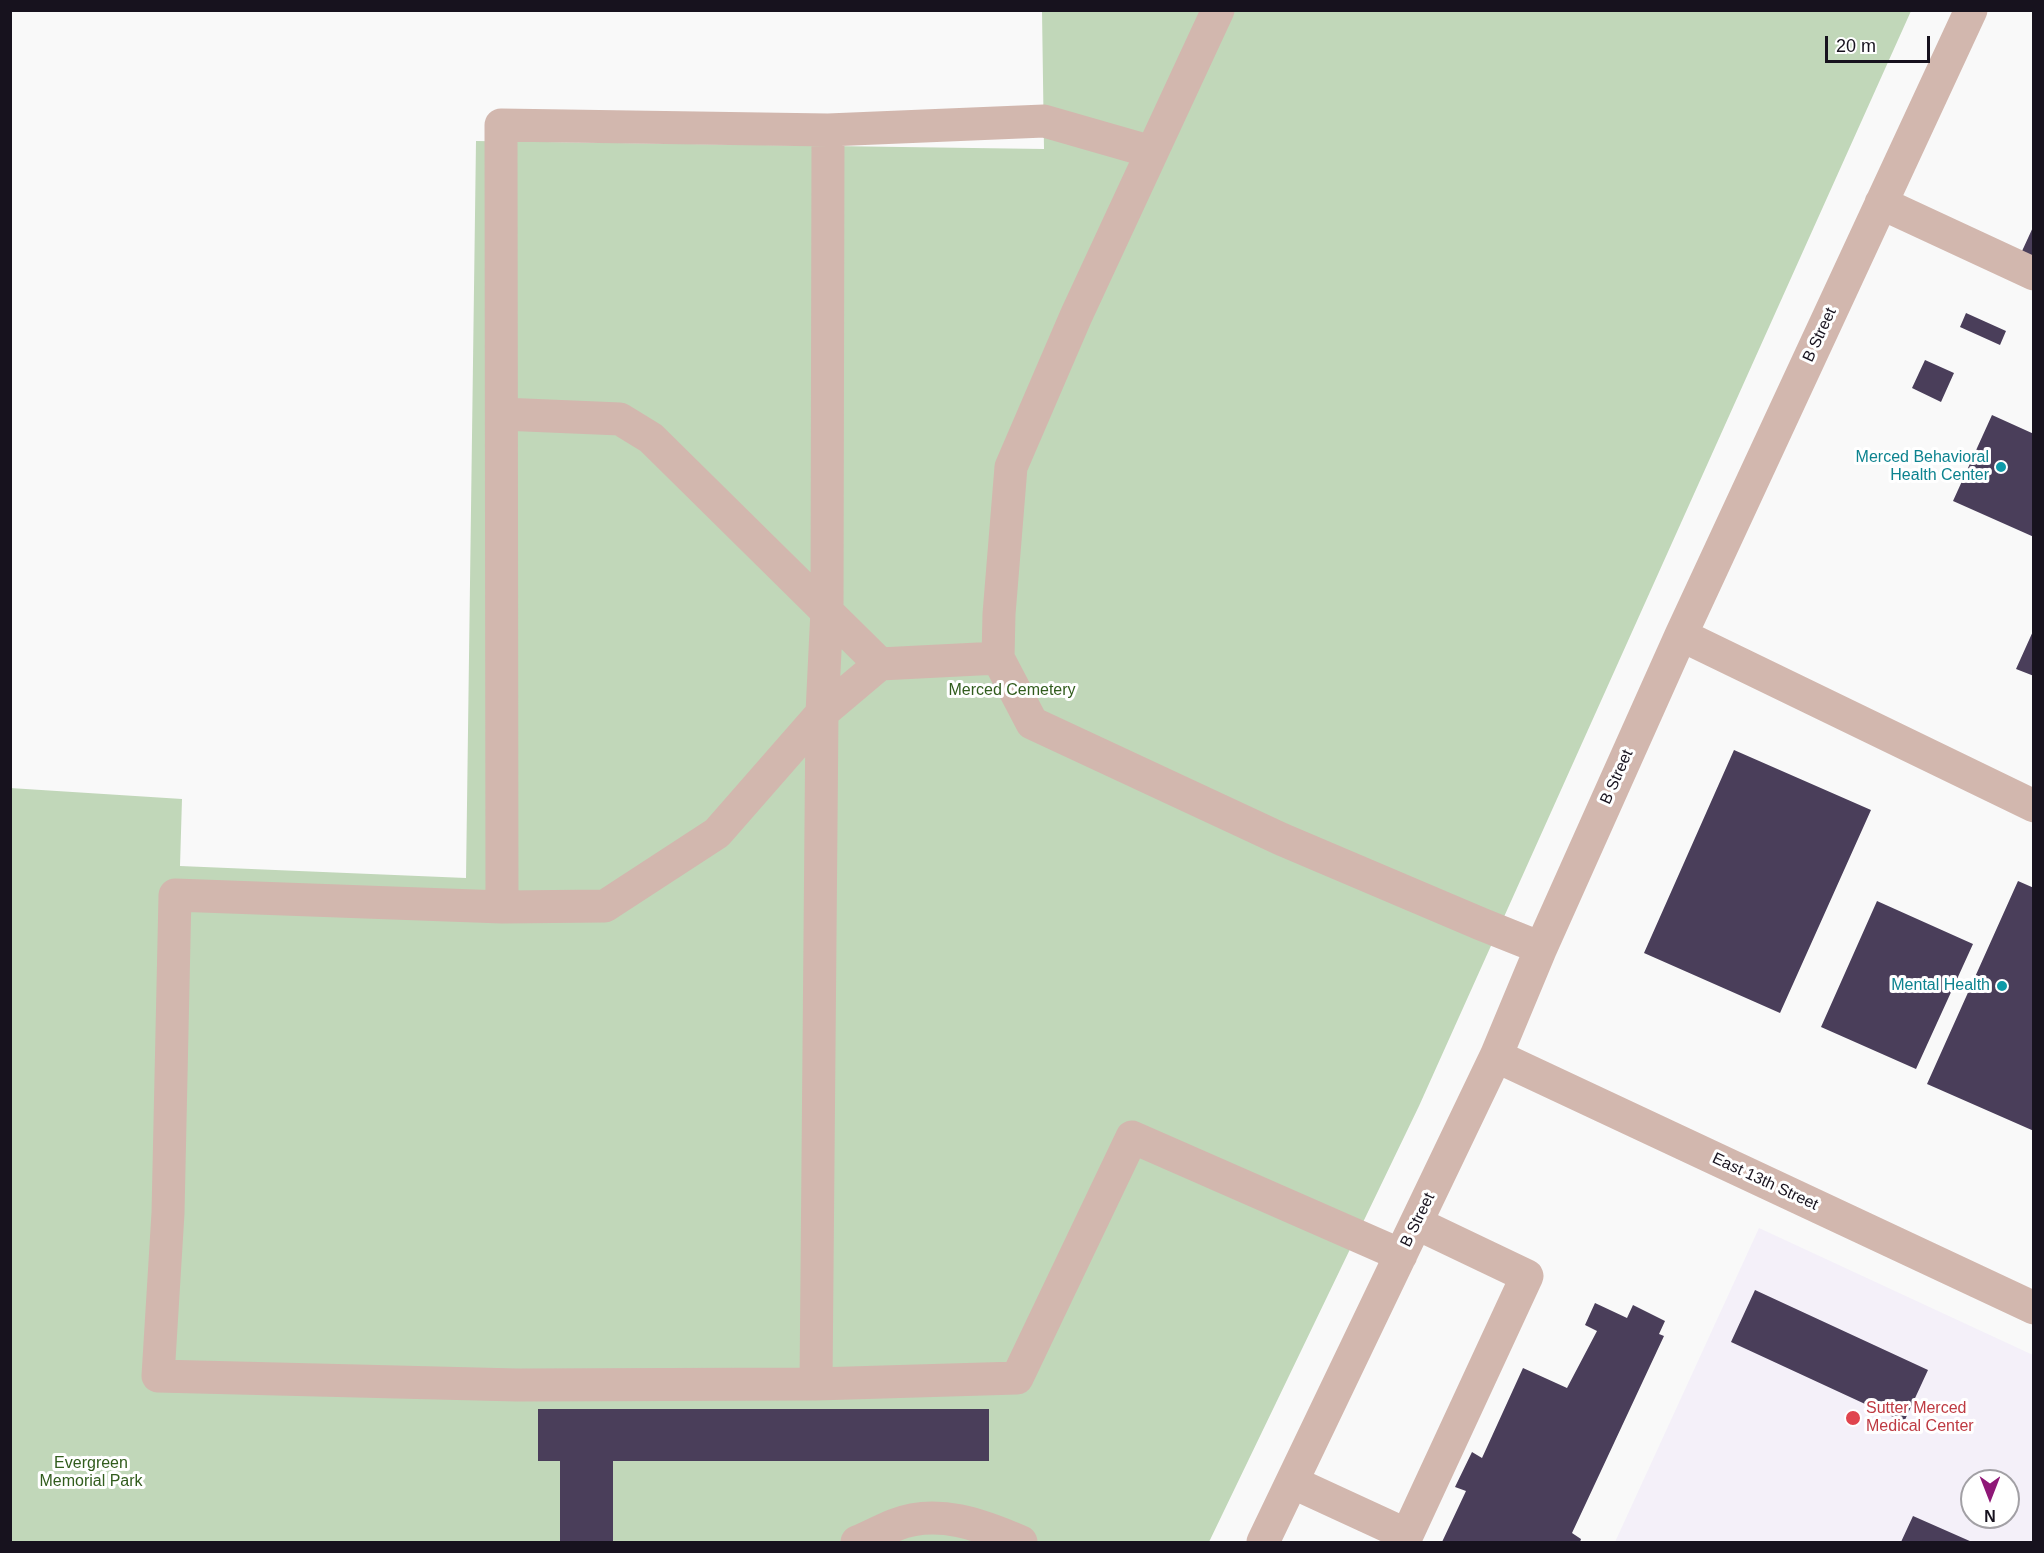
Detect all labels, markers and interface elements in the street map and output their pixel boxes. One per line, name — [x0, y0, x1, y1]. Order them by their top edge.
scale bar — [1828, 24, 1933, 62]
text: 20 m — [1836, 36, 1876, 56]
street label: B Street — [1799, 305, 1841, 365]
place label: Merced Behavioral Health Center — [1856, 448, 1989, 486]
marker: Merced Behavioral Health Center — [1994, 460, 2008, 474]
park label: Merced Cemetery — [948, 681, 1076, 701]
street label: B Street — [1596, 747, 1638, 807]
place label: Mental Health — [1891, 976, 1990, 996]
marker: Mental Health — [1995, 979, 2009, 993]
street label: East 13th Street — [1709, 1149, 1821, 1215]
street label: B Street — [1397, 1190, 1439, 1250]
place label: Sutter Merced Medical Center — [1866, 1399, 1974, 1437]
marker: Sutter Merced Medical Center — [1844, 1409, 1862, 1427]
park label: Evergreen Memorial Park — [39, 1454, 143, 1492]
north arrow — [1960, 1469, 2020, 1529]
text: N — [1984, 1507, 1996, 1524]

